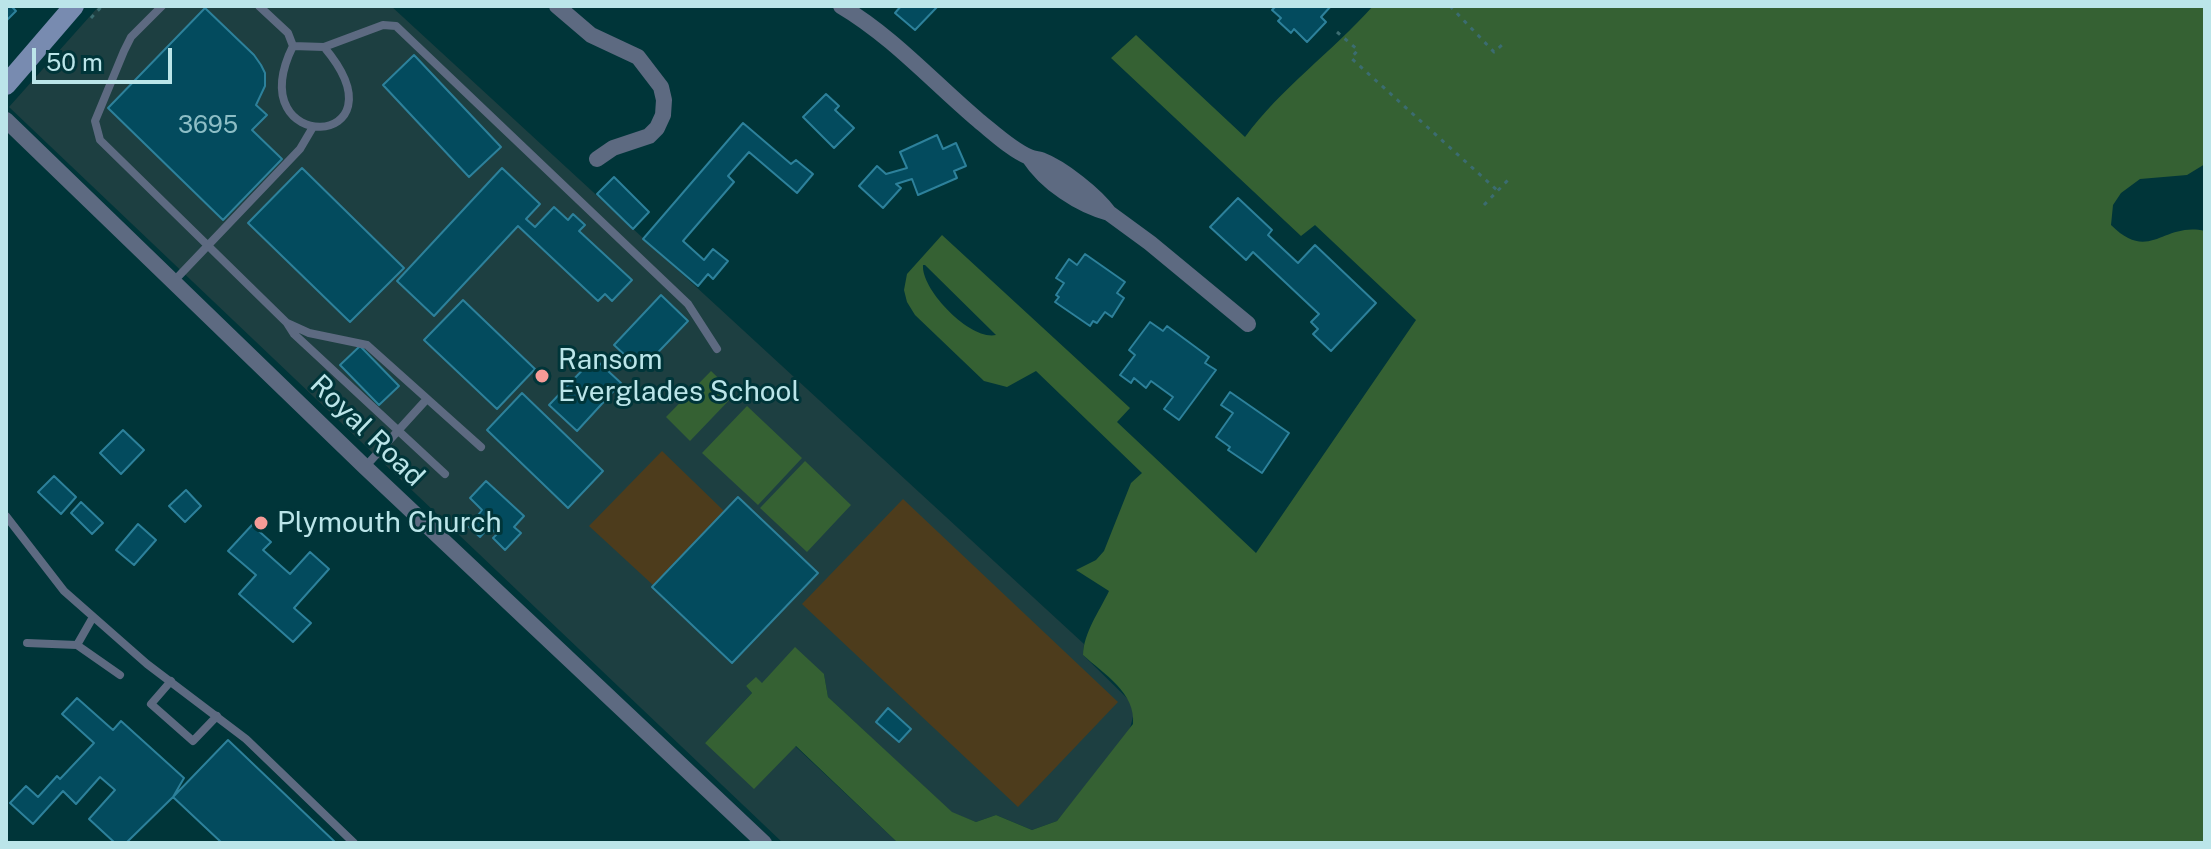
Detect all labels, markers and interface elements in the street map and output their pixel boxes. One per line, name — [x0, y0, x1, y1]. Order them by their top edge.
scale bar — [36, 32, 176, 82]
text: 50 m — [46, 48, 103, 76]
house number: 3695 — [178, 112, 238, 140]
place label: Ransom Everglades School — [558, 343, 800, 409]
marker: Ransom Everglades School — [533, 367, 551, 385]
street label: Royal Road — [303, 368, 431, 494]
place label: Plymouth Church — [277, 506, 502, 540]
marker: Plymouth Church — [252, 514, 270, 532]

